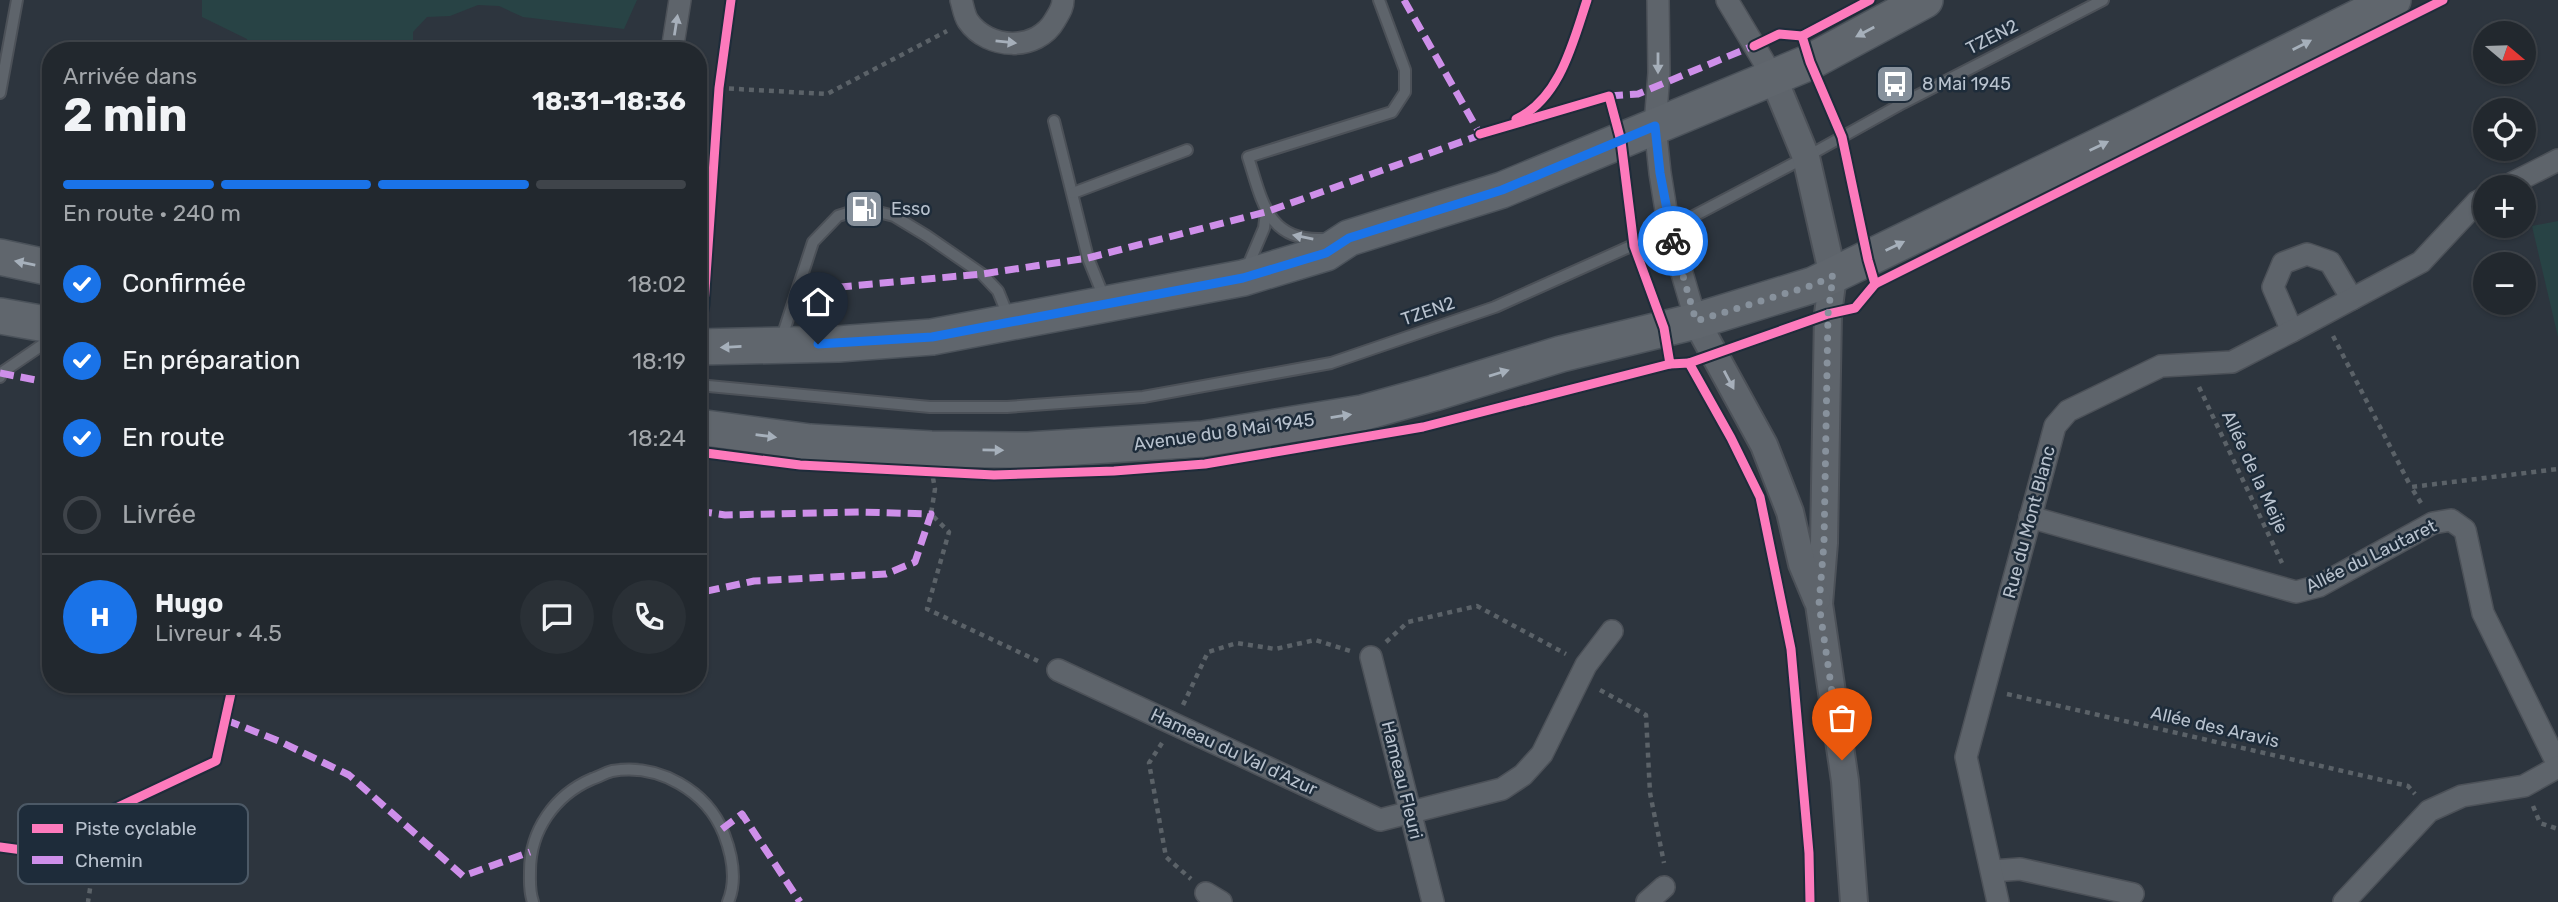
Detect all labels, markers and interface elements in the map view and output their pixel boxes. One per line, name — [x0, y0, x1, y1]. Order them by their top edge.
one-way arrow — [671, 14, 682, 36]
street label: TZEN2 — [1962, 15, 2022, 59]
north arrow — [2473, 21, 2536, 84]
map controls — [2473, 21, 2536, 315]
one-way arrow — [1855, 26, 1874, 38]
one-way arrow — [996, 37, 1018, 48]
one-way arrow — [2293, 39, 2313, 51]
one-way arrow — [1653, 52, 1664, 74]
text: Arrivée dans — [63, 62, 197, 90]
bus stop icon: 8 Mai 1945 — [1874, 63, 1916, 105]
place label: 8 Mai 1945 — [1922, 73, 2011, 95]
text: 18:31–18:36 — [532, 86, 686, 117]
text: 2 min — [63, 88, 188, 143]
button: locate — [2473, 98, 2536, 161]
one-way arrow — [2089, 141, 2109, 152]
button: + — [2473, 175, 2536, 238]
fuel station icon: Esso — [843, 188, 885, 230]
place label: Esso — [891, 198, 931, 220]
text: En route · 240 m — [63, 199, 241, 227]
courier — [1638, 206, 1708, 276]
icon: bike — [1654, 222, 1692, 260]
one-way arrow — [1292, 231, 1314, 242]
one-way arrow — [1885, 241, 1905, 252]
button: − — [2473, 252, 2536, 315]
one-way arrow — [14, 257, 36, 268]
icon: check — [63, 265, 101, 303]
text: Confirmée — [122, 268, 246, 299]
text: 18:02 — [628, 270, 686, 298]
pin — [788, 272, 848, 344]
icon: home — [799, 283, 837, 321]
street label: TZEN2 — [1398, 292, 1458, 330]
one-way arrow — [720, 341, 742, 352]
icon: check — [63, 342, 101, 380]
text: En préparation — [122, 345, 300, 376]
text: 18:19 — [632, 347, 686, 375]
one-way arrow — [1488, 367, 1509, 377]
one-way arrow — [1723, 371, 1735, 390]
street label: Allée de la Meije — [2217, 407, 2293, 537]
street label: Avenue du 8 Mai 1945 — [1132, 408, 1316, 456]
one-way arrow — [1330, 410, 1352, 421]
icon: check — [63, 419, 101, 457]
text: En route — [122, 422, 225, 453]
text: 18:24 — [628, 424, 686, 452]
one-way arrow — [755, 431, 777, 442]
street label: Rue du Mont Blanc — [1998, 443, 2060, 601]
one-way arrow — [982, 444, 1004, 456]
text: Livrée — [122, 499, 196, 530]
street label: Allée du Lautaret — [2302, 515, 2440, 597]
button: chat — [520, 580, 594, 654]
button: phone — [612, 580, 686, 654]
text: Hugo — [155, 588, 223, 619]
text: H — [90, 602, 110, 633]
text: Livreur · 4.5 — [155, 619, 282, 647]
pin — [1812, 688, 1872, 760]
icon: bag — [1823, 699, 1861, 737]
street label: Allée des Aravis — [2149, 702, 2281, 752]
street label: Hameau du Val d'Azur — [1147, 704, 1321, 800]
street label: Hameau Fleuri — [1377, 719, 1427, 841]
legend — [18, 804, 248, 884]
text: Piste cyclable — [75, 817, 197, 840]
text: Chemin — [75, 849, 143, 872]

